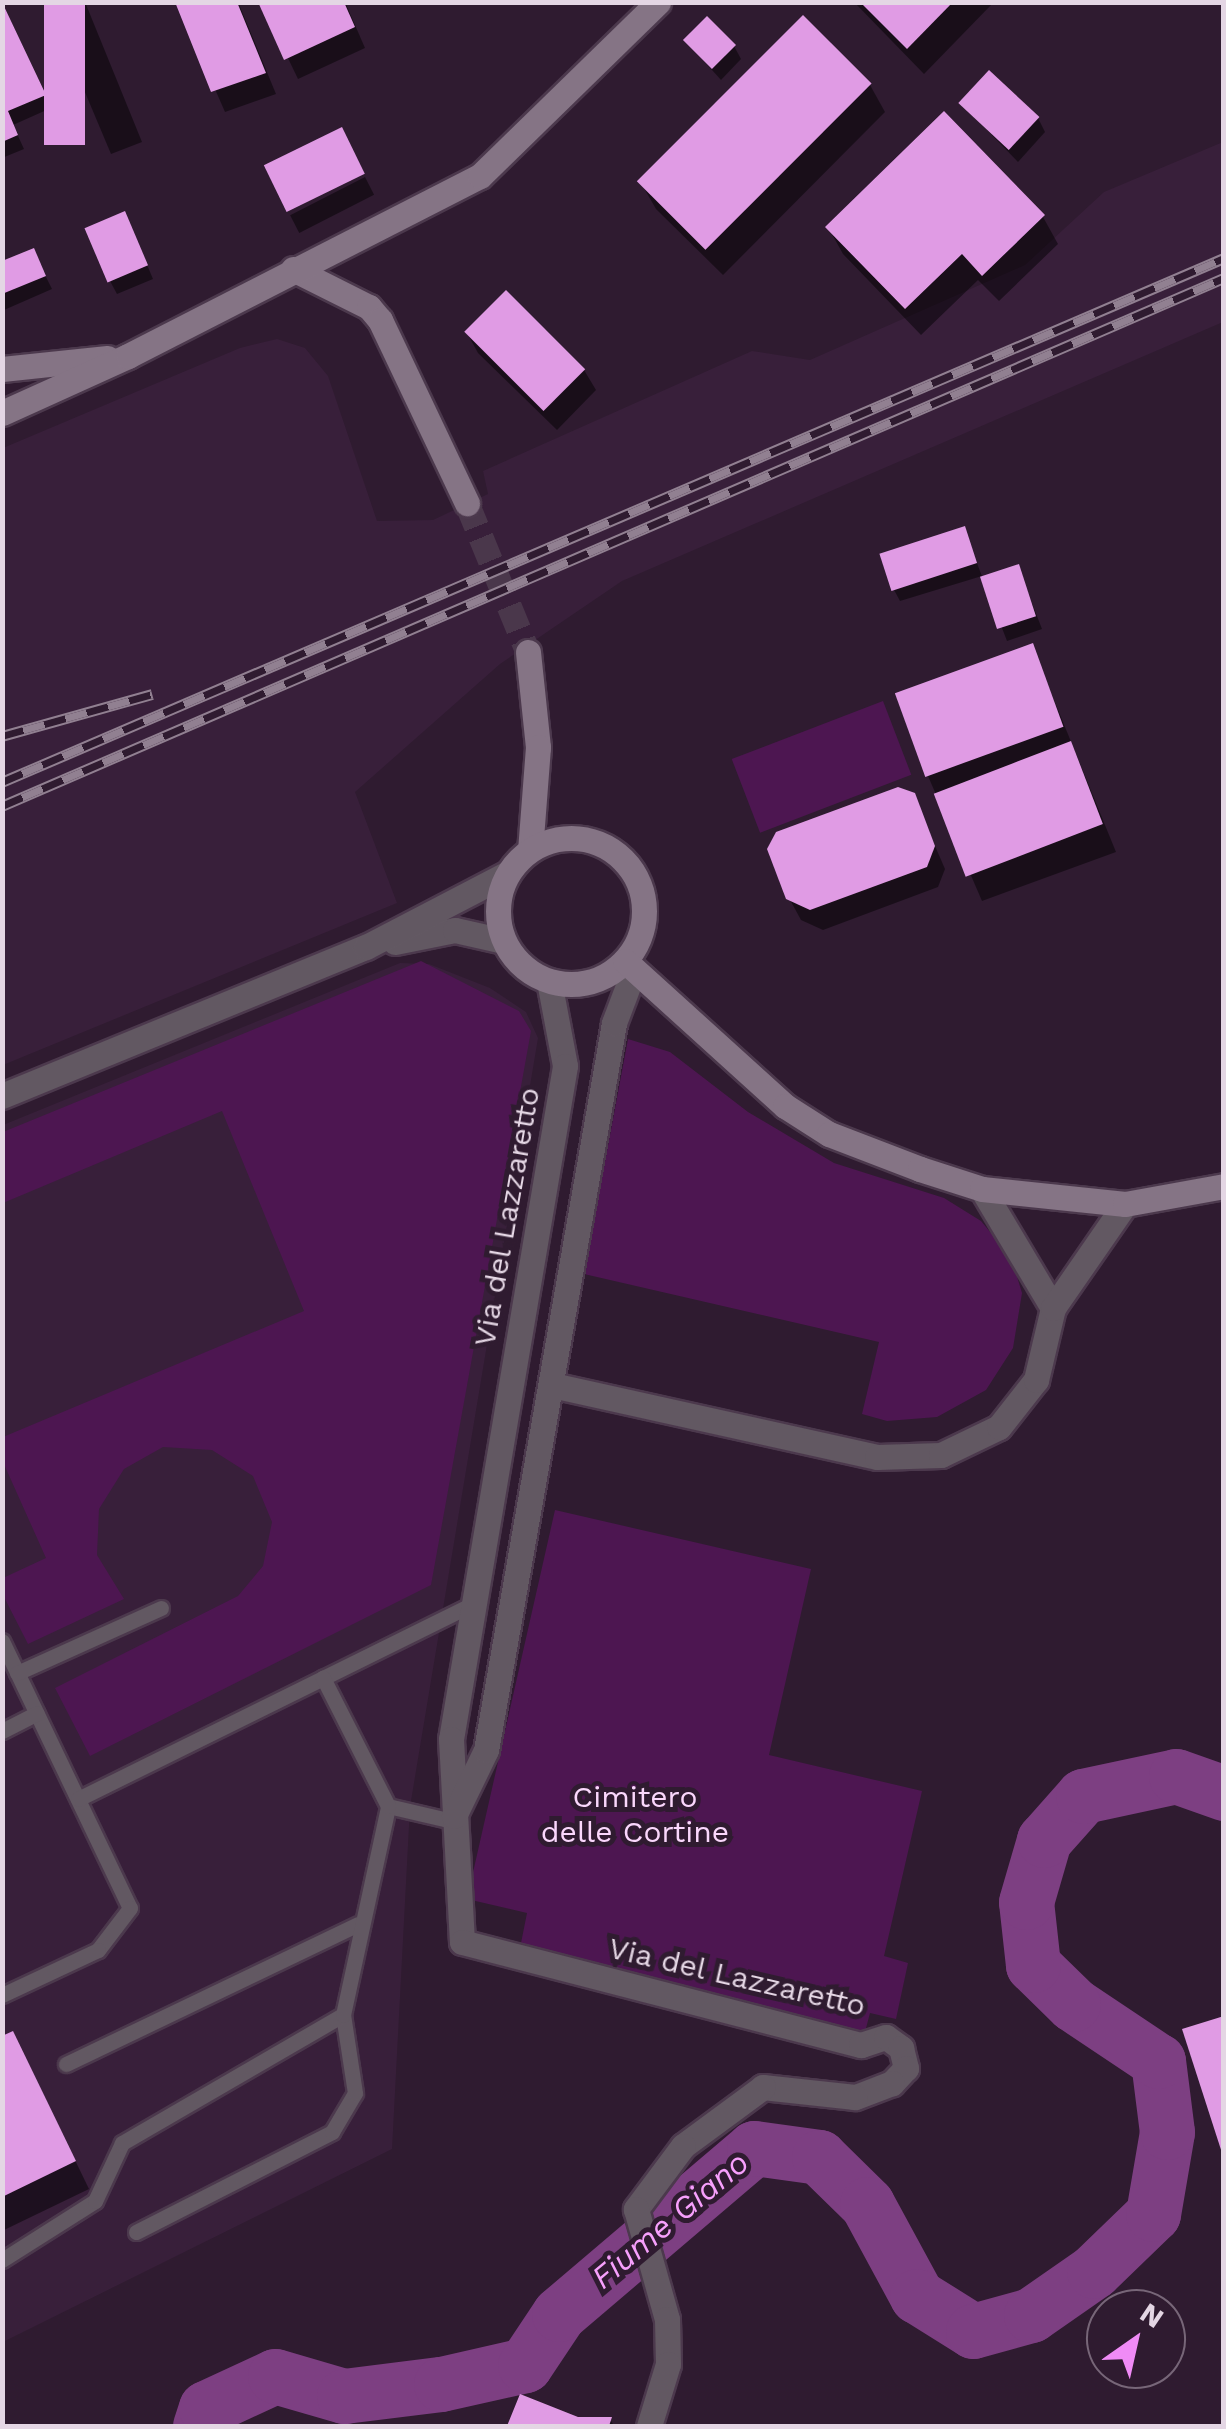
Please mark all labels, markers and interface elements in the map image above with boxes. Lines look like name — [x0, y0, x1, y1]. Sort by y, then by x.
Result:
street label: Via del Lazzaretto — [466, 1084, 548, 1350]
park label: Cimitero delle Cortine — [541, 1779, 729, 1850]
street label: Via del Lazzaretto — [604, 1930, 870, 2024]
water label: Fiume Giano — [584, 2143, 756, 2297]
north arrow — [1086, 2289, 1186, 2389]
text: N — [1134, 2296, 1170, 2335]

